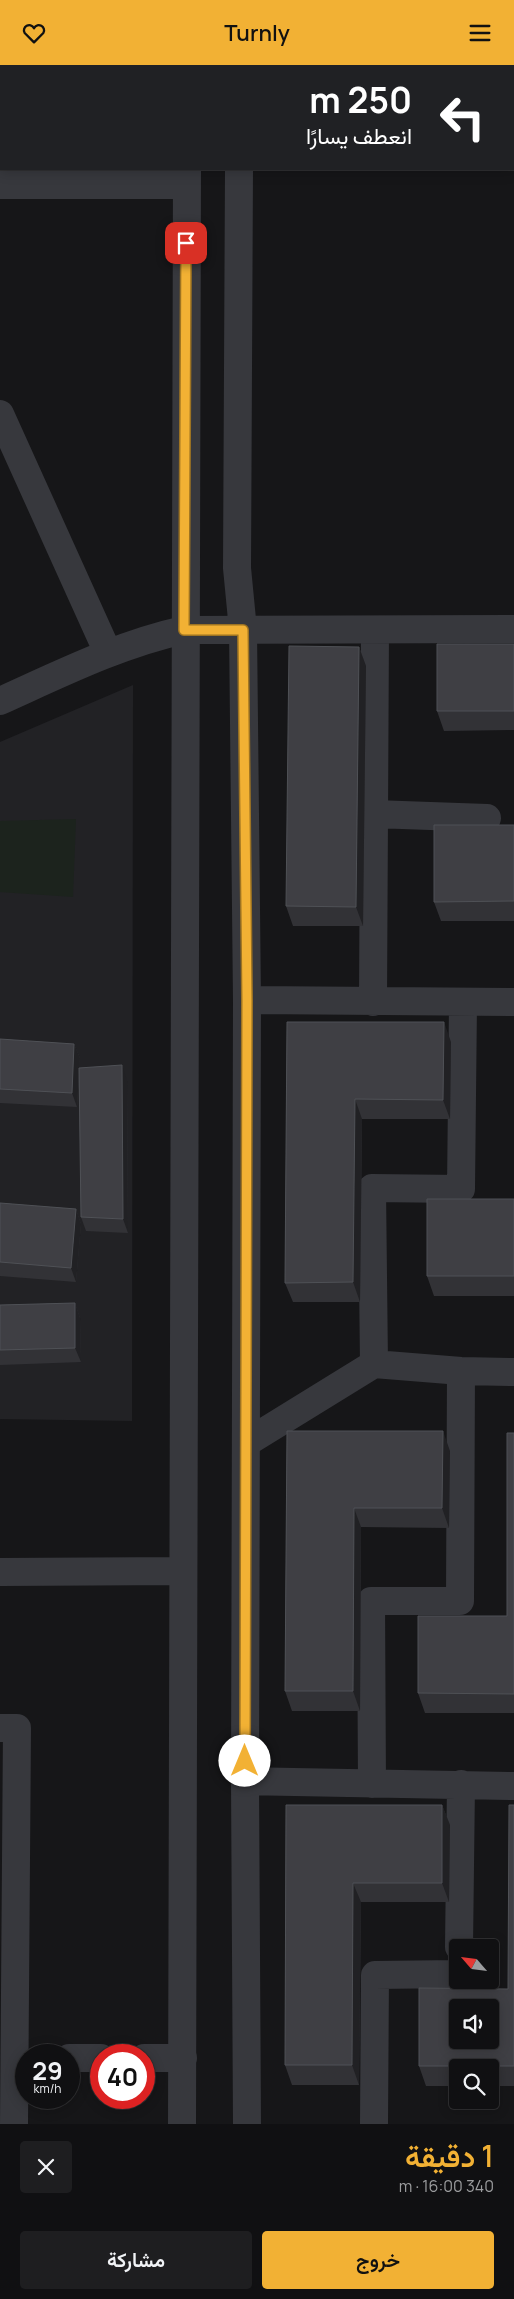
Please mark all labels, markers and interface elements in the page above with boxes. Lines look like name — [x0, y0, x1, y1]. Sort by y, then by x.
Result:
text: Turnly — [224, 18, 290, 48]
icon: heart — [20, 19, 48, 47]
icon: menu — [466, 19, 494, 47]
text: 250 m — [309, 76, 412, 124]
icon: left — [430, 85, 495, 150]
text: انعطف يسارًا — [306, 121, 412, 151]
pin — [165, 222, 207, 264]
icon: arrive — [172, 229, 200, 257]
position arrow — [218, 1734, 270, 1786]
north arrow — [449, 1939, 499, 1989]
map controls — [449, 1939, 499, 2109]
button: sound — [449, 1999, 499, 2049]
speed limit sign: 40 — [90, 2044, 155, 2109]
text: 29 — [32, 2053, 63, 2088]
button: search — [449, 2059, 499, 2109]
text: km/h — [34, 2080, 61, 2097]
text: 1 دقيقة — [405, 2135, 494, 2176]
button: close — [20, 2141, 72, 2193]
text: 340 m · 16:00 — [399, 2175, 494, 2197]
button: مشاركة — [20, 2231, 252, 2289]
button: خروج — [262, 2231, 494, 2289]

